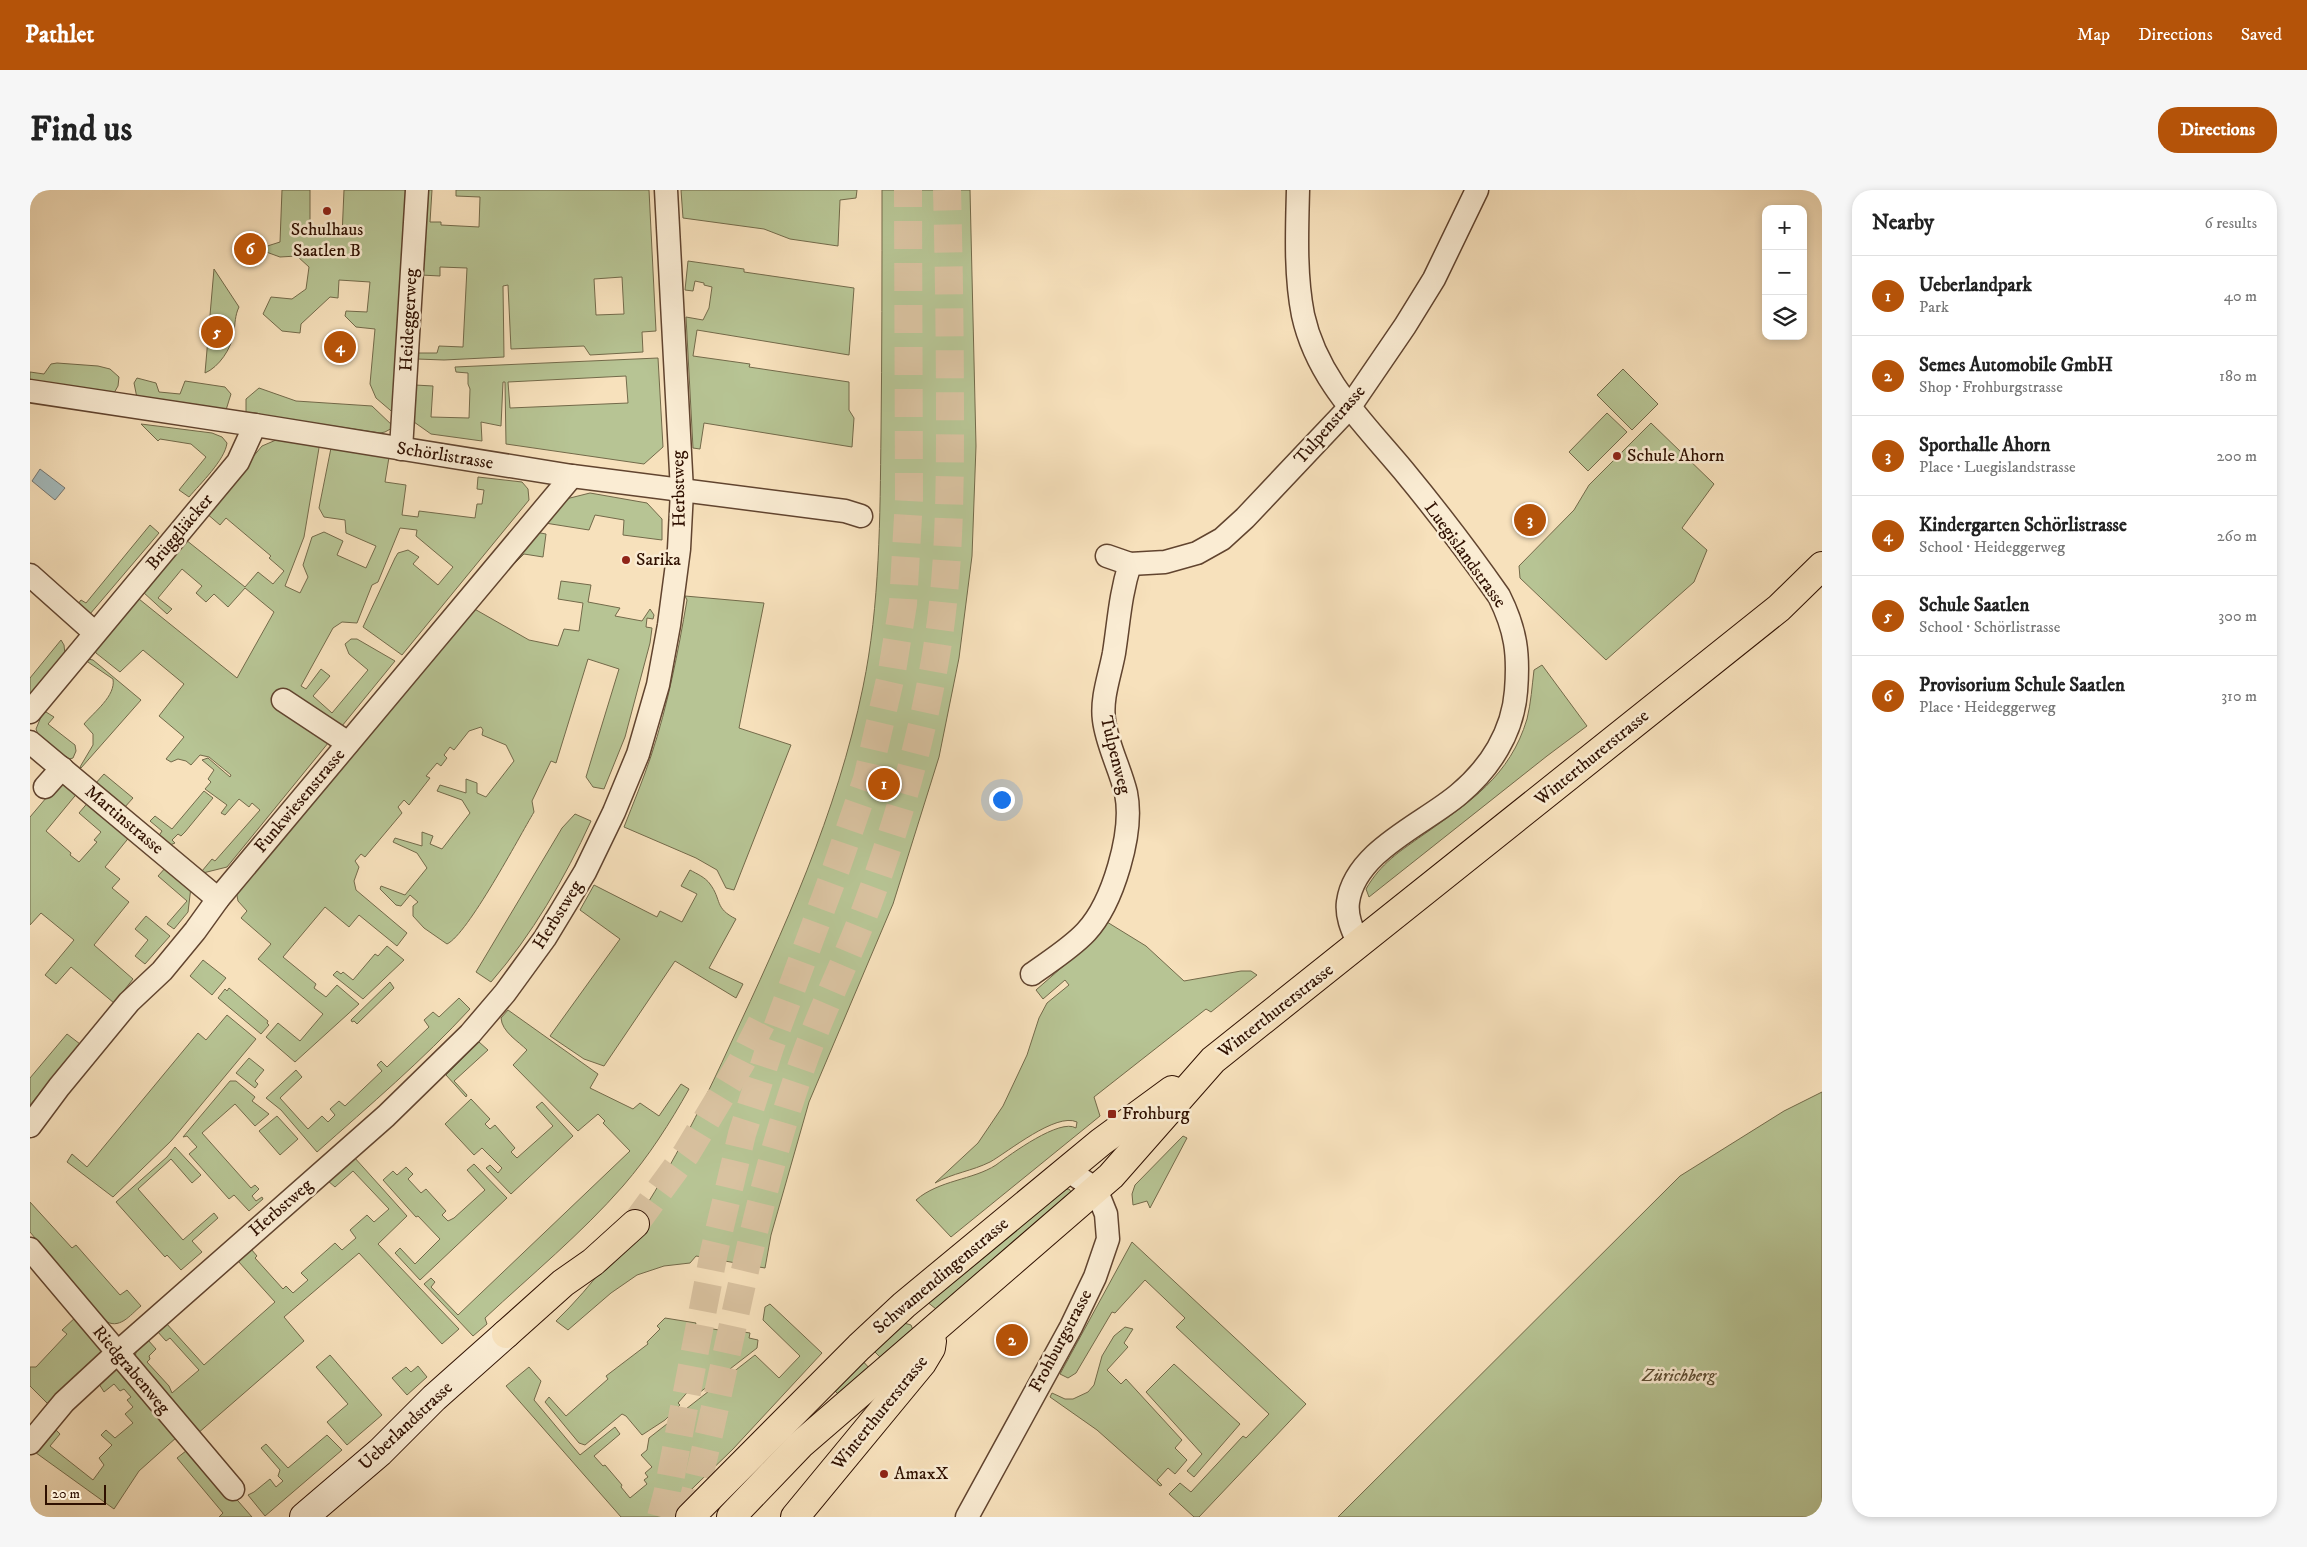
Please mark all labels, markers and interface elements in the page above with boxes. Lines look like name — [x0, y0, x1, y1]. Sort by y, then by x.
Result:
text: Pathlet — [25, 20, 94, 50]
text: Map — [2077, 24, 2110, 46]
text: Directions — [2138, 24, 2213, 46]
text: Saved — [2241, 24, 2282, 46]
button: Directions — [2158, 107, 2277, 153]
text: Find us — [30, 108, 132, 152]
marker: Schulhaus Saatlen B — [321, 205, 333, 217]
map controls — [1762, 205, 1807, 340]
button: + — [1762, 205, 1807, 250]
text: Nearby — [1872, 210, 1934, 236]
text: 6 results — [2204, 213, 2257, 233]
place label: Schulhaus Saatlen B — [291, 219, 363, 262]
pin: 6 — [234, 230, 266, 268]
button: − — [1762, 250, 1807, 295]
street label: Heideggerweg — [395, 268, 423, 372]
text: Ueberlandpark — [1919, 274, 2032, 297]
text: 1 — [1885, 286, 1891, 306]
text: 40 m — [2224, 286, 2257, 306]
button: layers — [1762, 295, 1807, 340]
text: Park — [1919, 297, 1949, 317]
pin: 5 — [201, 313, 233, 351]
pin: 4 — [324, 328, 356, 366]
text: Semes Automobile GmbH — [1919, 354, 2113, 377]
text: 2 — [1884, 366, 1892, 386]
text: 180 m — [2219, 366, 2257, 386]
text: Shop · Frohburgstrasse — [1919, 377, 2063, 397]
street label: Tulpenstrasse — [1290, 381, 1370, 469]
text: Sporthalle Ahorn — [1919, 434, 2050, 457]
street label: Schörlistrasse — [395, 438, 495, 474]
place label: Schule Ahorn — [1627, 445, 1725, 467]
text: 3 — [1885, 446, 1891, 466]
text: 200 m — [2216, 446, 2257, 466]
street label: Herbstweg — [667, 450, 691, 528]
marker: Schule Ahorn — [1611, 450, 1623, 462]
text: Place · Luegislandstrasse — [1919, 457, 2076, 477]
street label: Brüggliäcker — [142, 489, 218, 575]
street label: Luegislandstrasse — [1419, 498, 1511, 612]
pin: 3 — [1514, 501, 1546, 539]
text: Kindergarten Schörlistrasse — [1919, 514, 2127, 537]
text: 4 — [1883, 526, 1893, 546]
text: 260 m — [2217, 526, 2257, 546]
text: School · Heideggerweg — [1919, 537, 2065, 557]
place label: Sarika — [636, 549, 681, 571]
marker: Sarika — [620, 554, 632, 566]
text: Schule Saatlen — [1919, 594, 2029, 617]
text: 5 — [1884, 606, 1892, 626]
text: 300 m — [2218, 606, 2257, 626]
text: School · Schörlistrasse — [1919, 617, 2060, 637]
text: Provisorium Schule Saatlen — [1919, 674, 2125, 697]
text: 6 — [1884, 686, 1892, 706]
text: 310 m — [2221, 686, 2257, 706]
text: Place · Heideggerweg — [1919, 697, 2056, 717]
street label: Winterthurerstrasse — [1530, 705, 1654, 811]
street label: Tulpenweg — [1095, 714, 1135, 797]
street label: Funkwiesenstrasse — [250, 744, 350, 858]
pin: 1 — [868, 765, 900, 803]
street label: Martinstrasse — [80, 781, 168, 859]
your location — [989, 787, 1015, 813]
street label: Herbstweg — [528, 876, 588, 953]
street label: Winterthurerstrasse — [1213, 959, 1338, 1064]
place label: Frohburg — [1122, 1103, 1190, 1125]
marker: Frohburg — [1106, 1108, 1118, 1120]
street label: Herbstweg — [245, 1174, 317, 1242]
street label: Schwamendingenstrasse — [869, 1213, 1013, 1339]
street label: Frohburgstrasse — [1025, 1286, 1097, 1396]
street label: Riedgrabenweg — [88, 1321, 175, 1419]
pin: 2 — [996, 1321, 1028, 1359]
street label: Winterthurerstrasse — [827, 1351, 933, 1475]
park label: Zürichberg — [1641, 1365, 1717, 1387]
street label: Ueberlandstrasse — [354, 1377, 458, 1475]
place label: AmaxX — [894, 1463, 949, 1485]
marker: AmaxX — [878, 1468, 890, 1480]
scale bar — [45, 1482, 106, 1505]
text: 20 m — [52, 1485, 80, 1503]

